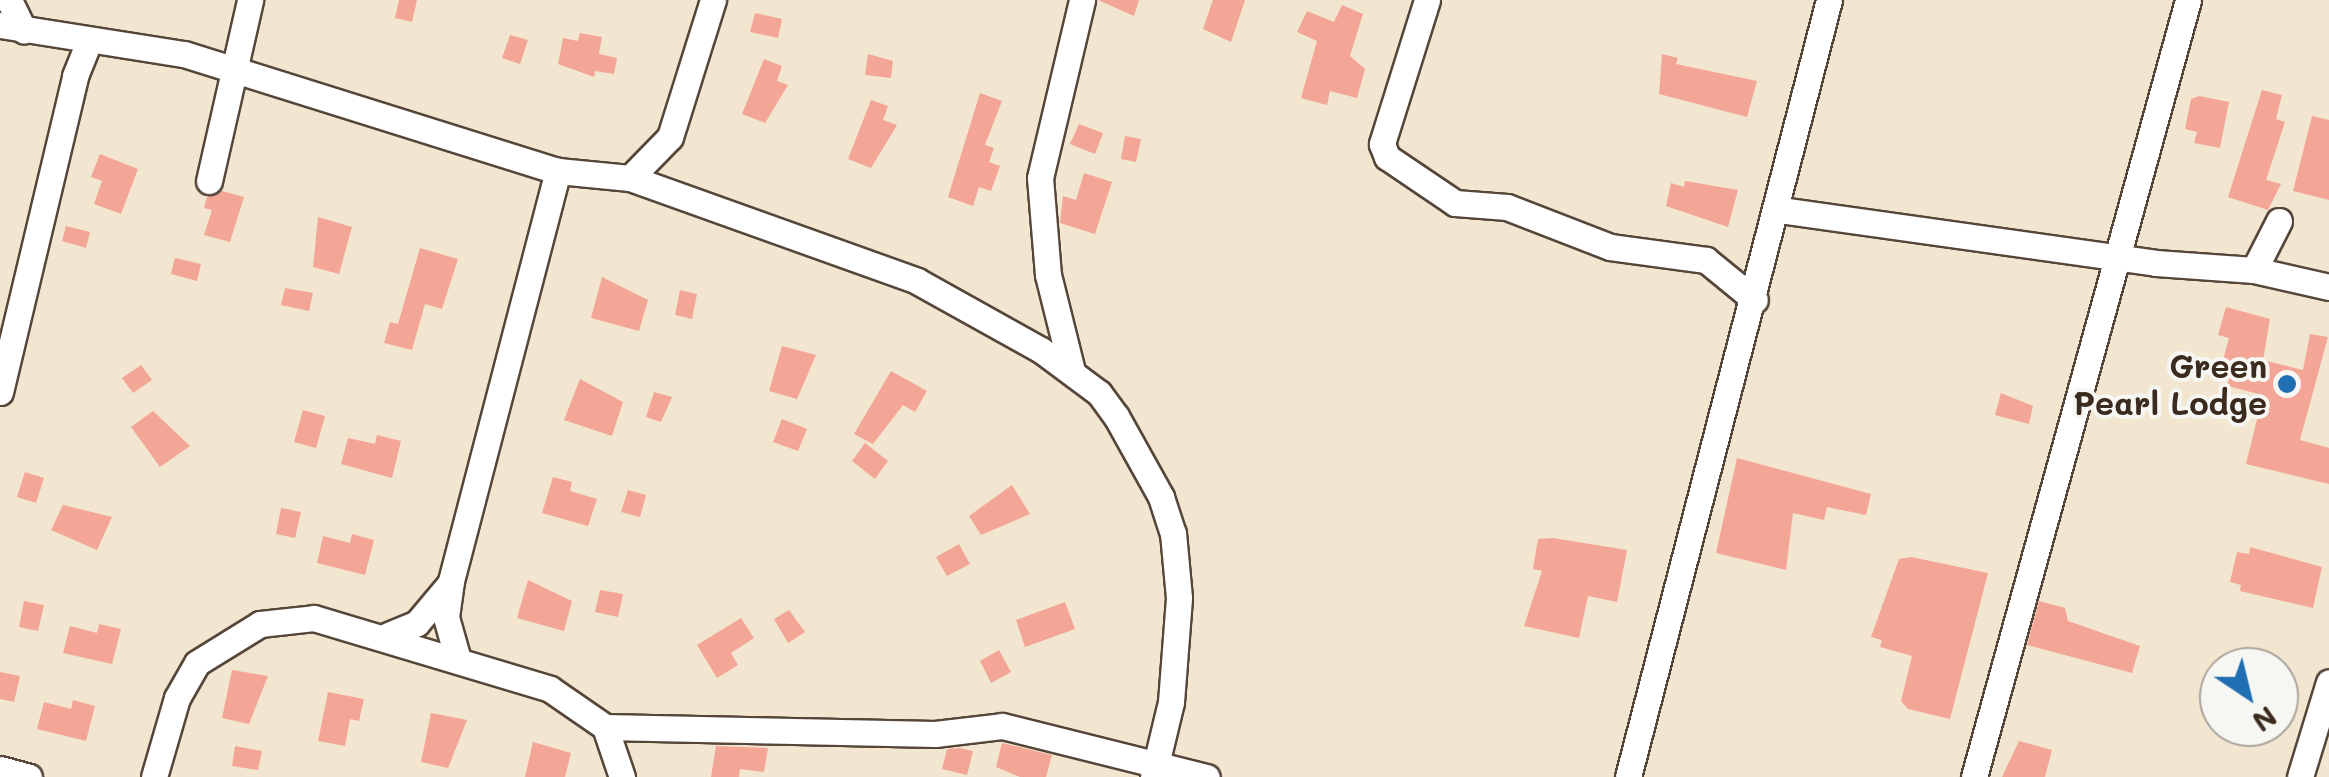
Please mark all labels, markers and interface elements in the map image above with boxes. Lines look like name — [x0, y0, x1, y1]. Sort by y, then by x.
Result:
place label: Green Pearl Lodge — [2073, 347, 2267, 422]
marker: Green Pearl Lodge — [2276, 373, 2298, 395]
north arrow — [2199, 647, 2299, 747]
text: N — [2246, 699, 2284, 741]

